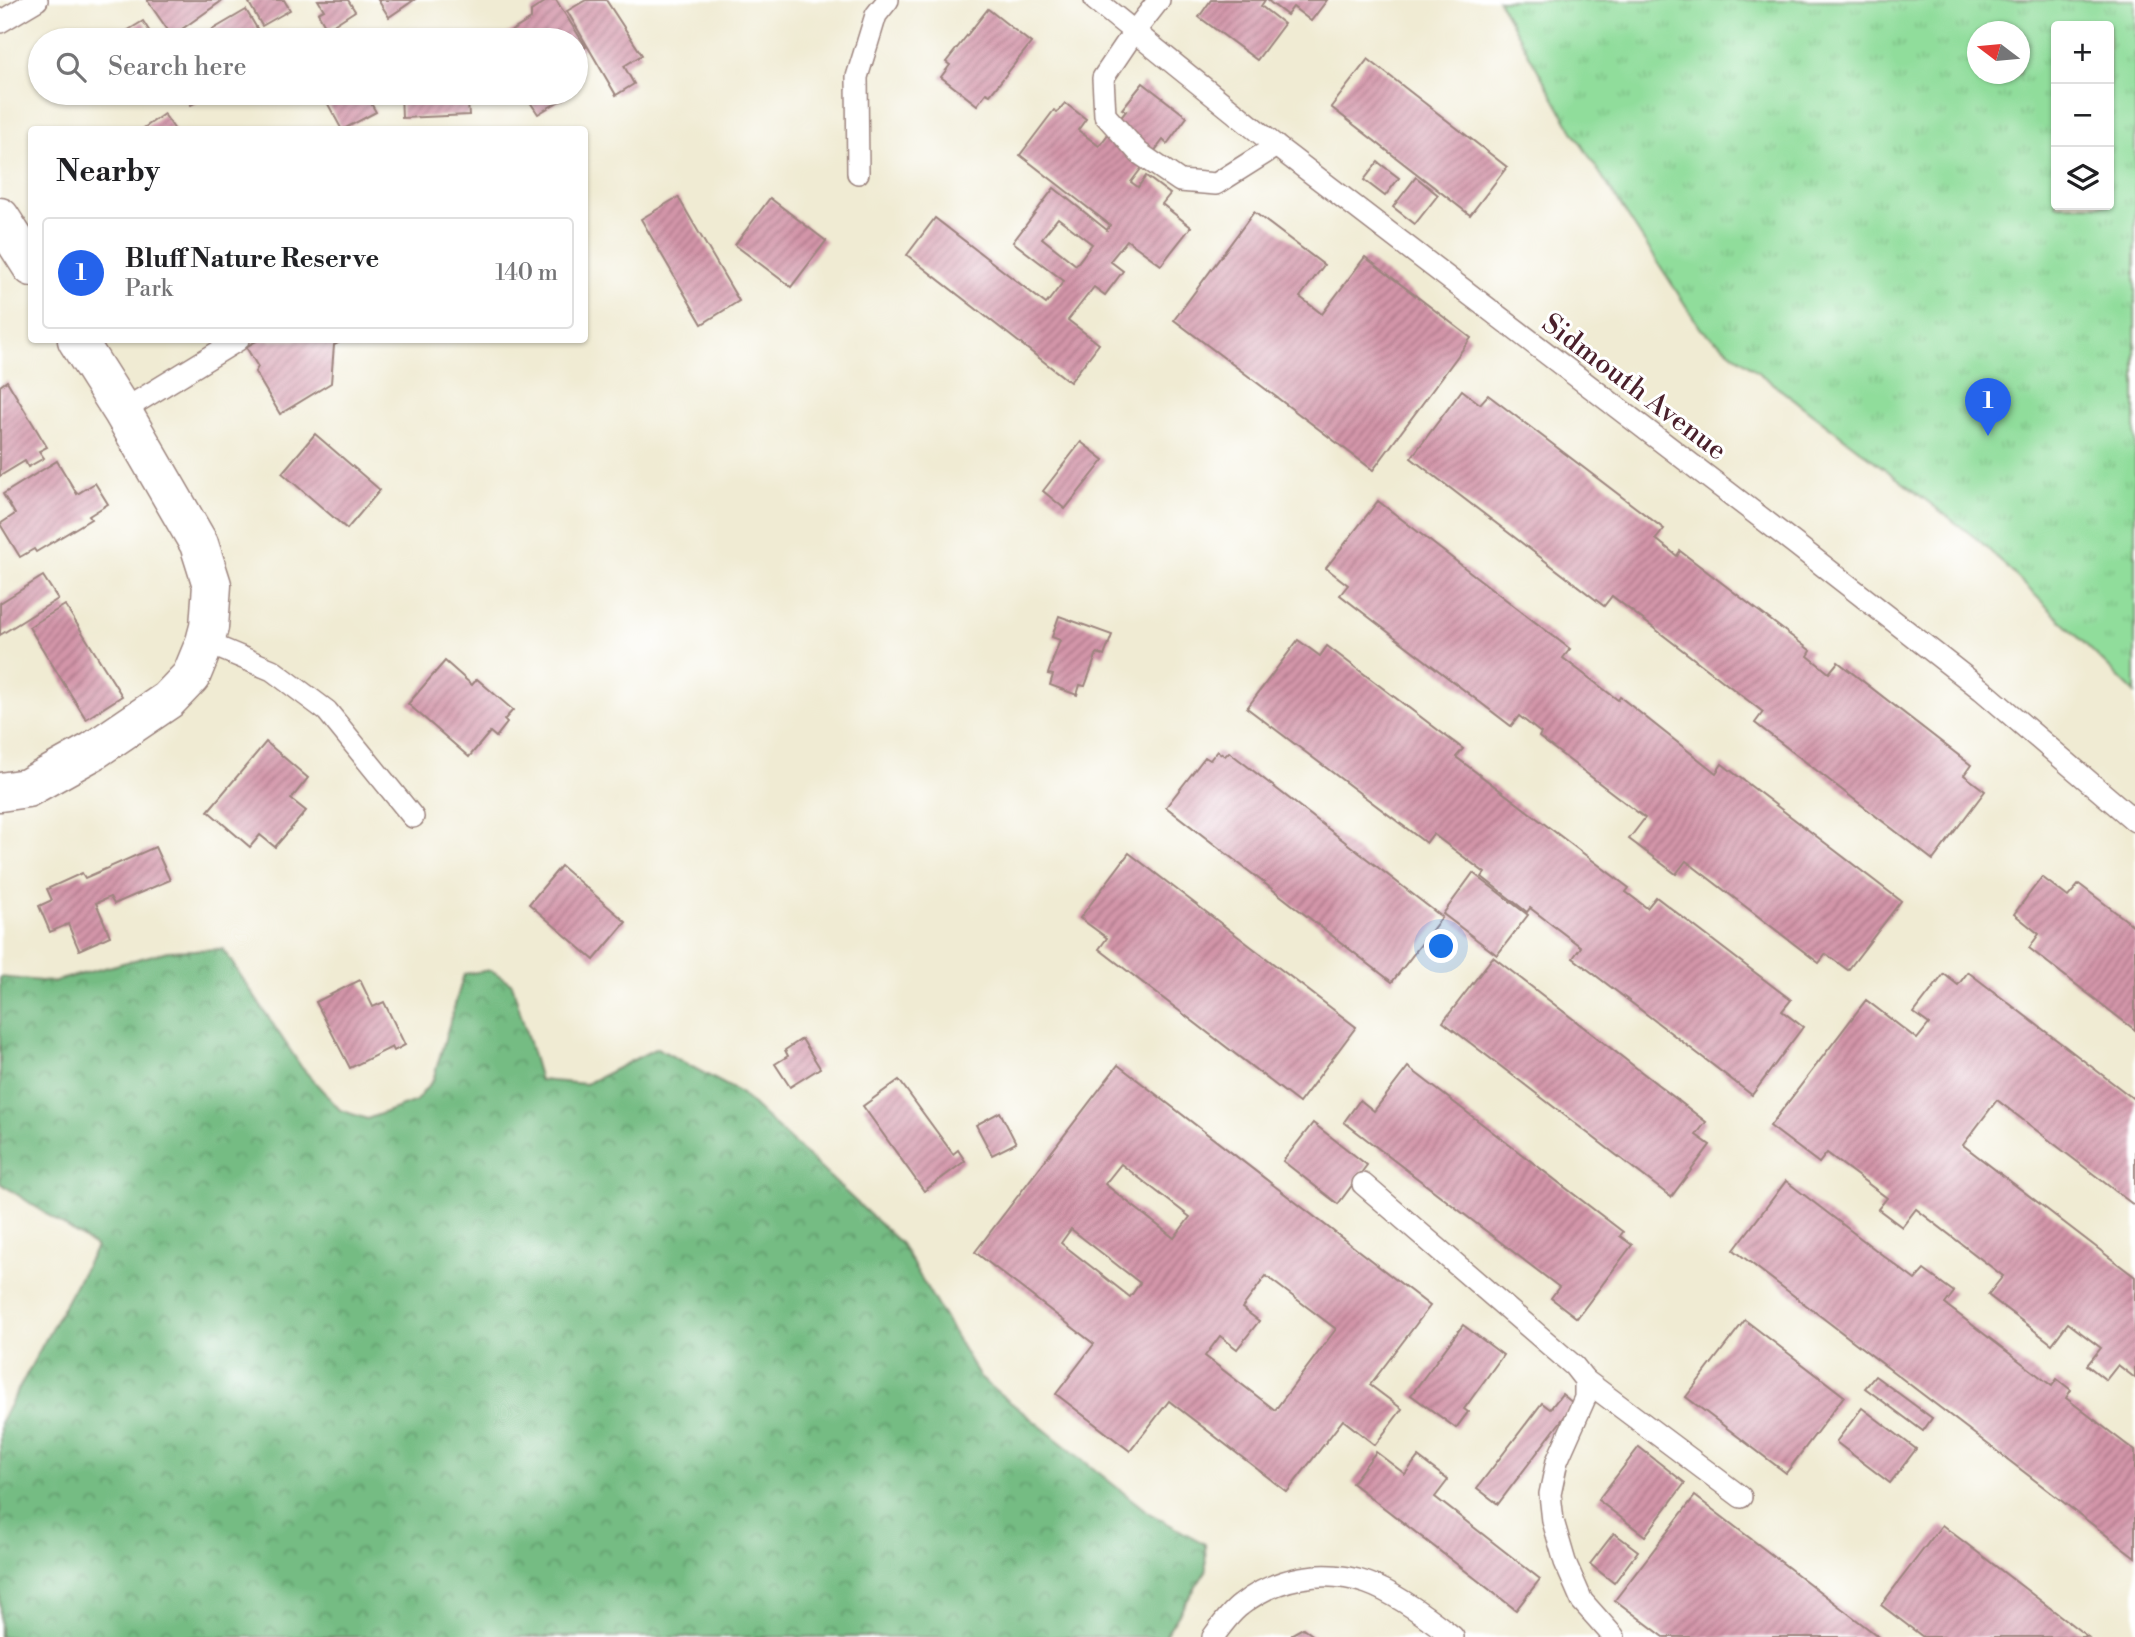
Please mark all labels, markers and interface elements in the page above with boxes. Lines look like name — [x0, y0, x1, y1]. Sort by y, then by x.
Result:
north arrow — [1967, 21, 2030, 84]
map controls — [2051, 21, 2114, 210]
button: + — [2051, 21, 2114, 84]
search box — [28, 28, 588, 105]
icon: search — [52, 48, 90, 86]
text: Search here — [108, 51, 247, 83]
button: − — [2051, 84, 2114, 147]
button: layers — [2051, 147, 2114, 210]
text: Nearby — [56, 153, 160, 191]
text: Bluff Nature Reserve — [125, 243, 379, 275]
text: 1 — [75, 259, 87, 287]
text: 140 m — [495, 259, 558, 287]
text: Park — [125, 275, 173, 303]
street label: Sidmouth Avenue — [1535, 306, 1733, 468]
pin: 1 — [1965, 378, 2011, 436]
your location — [1424, 929, 1458, 963]

